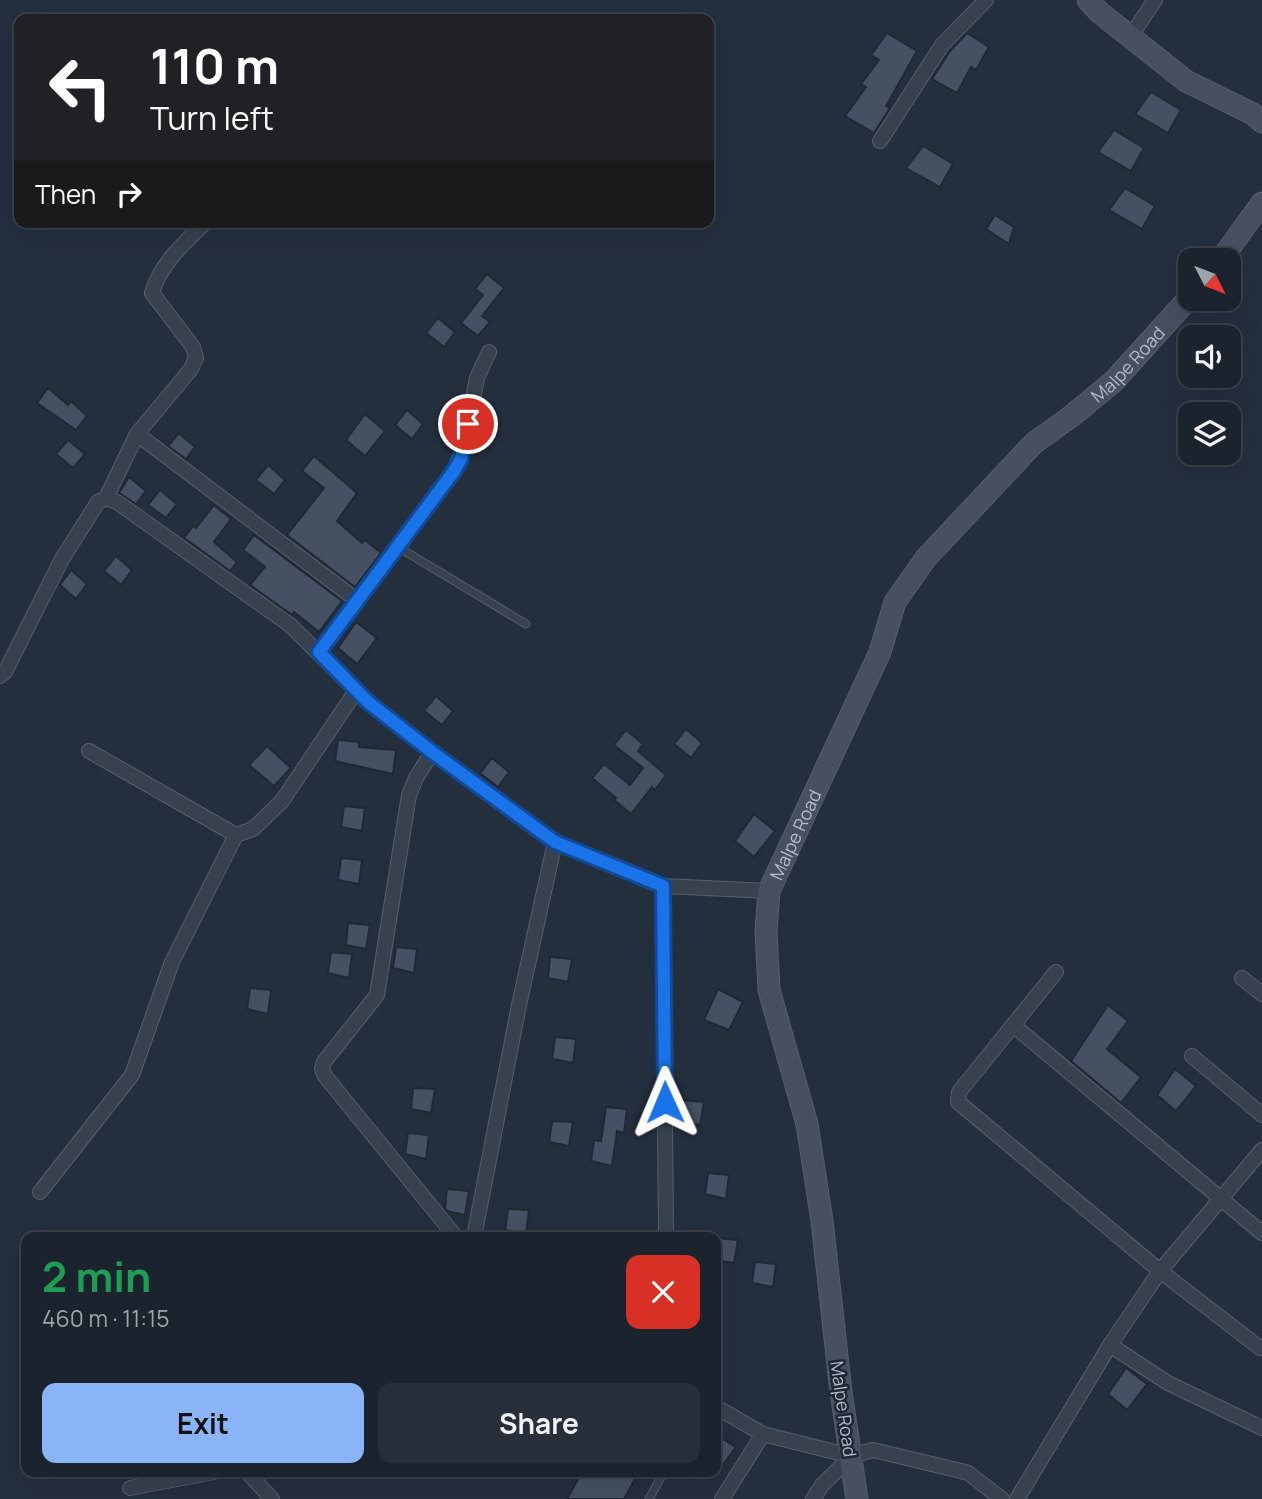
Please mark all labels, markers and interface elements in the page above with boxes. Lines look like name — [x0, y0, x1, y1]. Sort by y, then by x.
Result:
text: 110 m — [150, 32, 279, 99]
icon: left — [35, 42, 126, 133]
text: Turn left — [150, 96, 274, 140]
icon: right — [110, 175, 148, 213]
text: Then — [35, 176, 96, 212]
north arrow — [1178, 248, 1241, 312]
map controls — [1178, 248, 1241, 465]
street label: Malpe Road — [1086, 321, 1170, 407]
button: sound — [1178, 325, 1241, 388]
pin — [438, 394, 498, 454]
button: layers — [1178, 402, 1241, 465]
icon: arrive — [449, 405, 487, 443]
street label: Malpe Road — [764, 786, 826, 884]
position arrow — [628, 1065, 702, 1139]
text: 2 min — [42, 1247, 151, 1305]
button: close — [626, 1255, 700, 1329]
text: 460 m · 11:15 — [42, 1302, 169, 1334]
street label: Malpe Road — [825, 1359, 863, 1459]
button: Exit — [42, 1383, 364, 1463]
button: Share — [378, 1383, 700, 1463]

